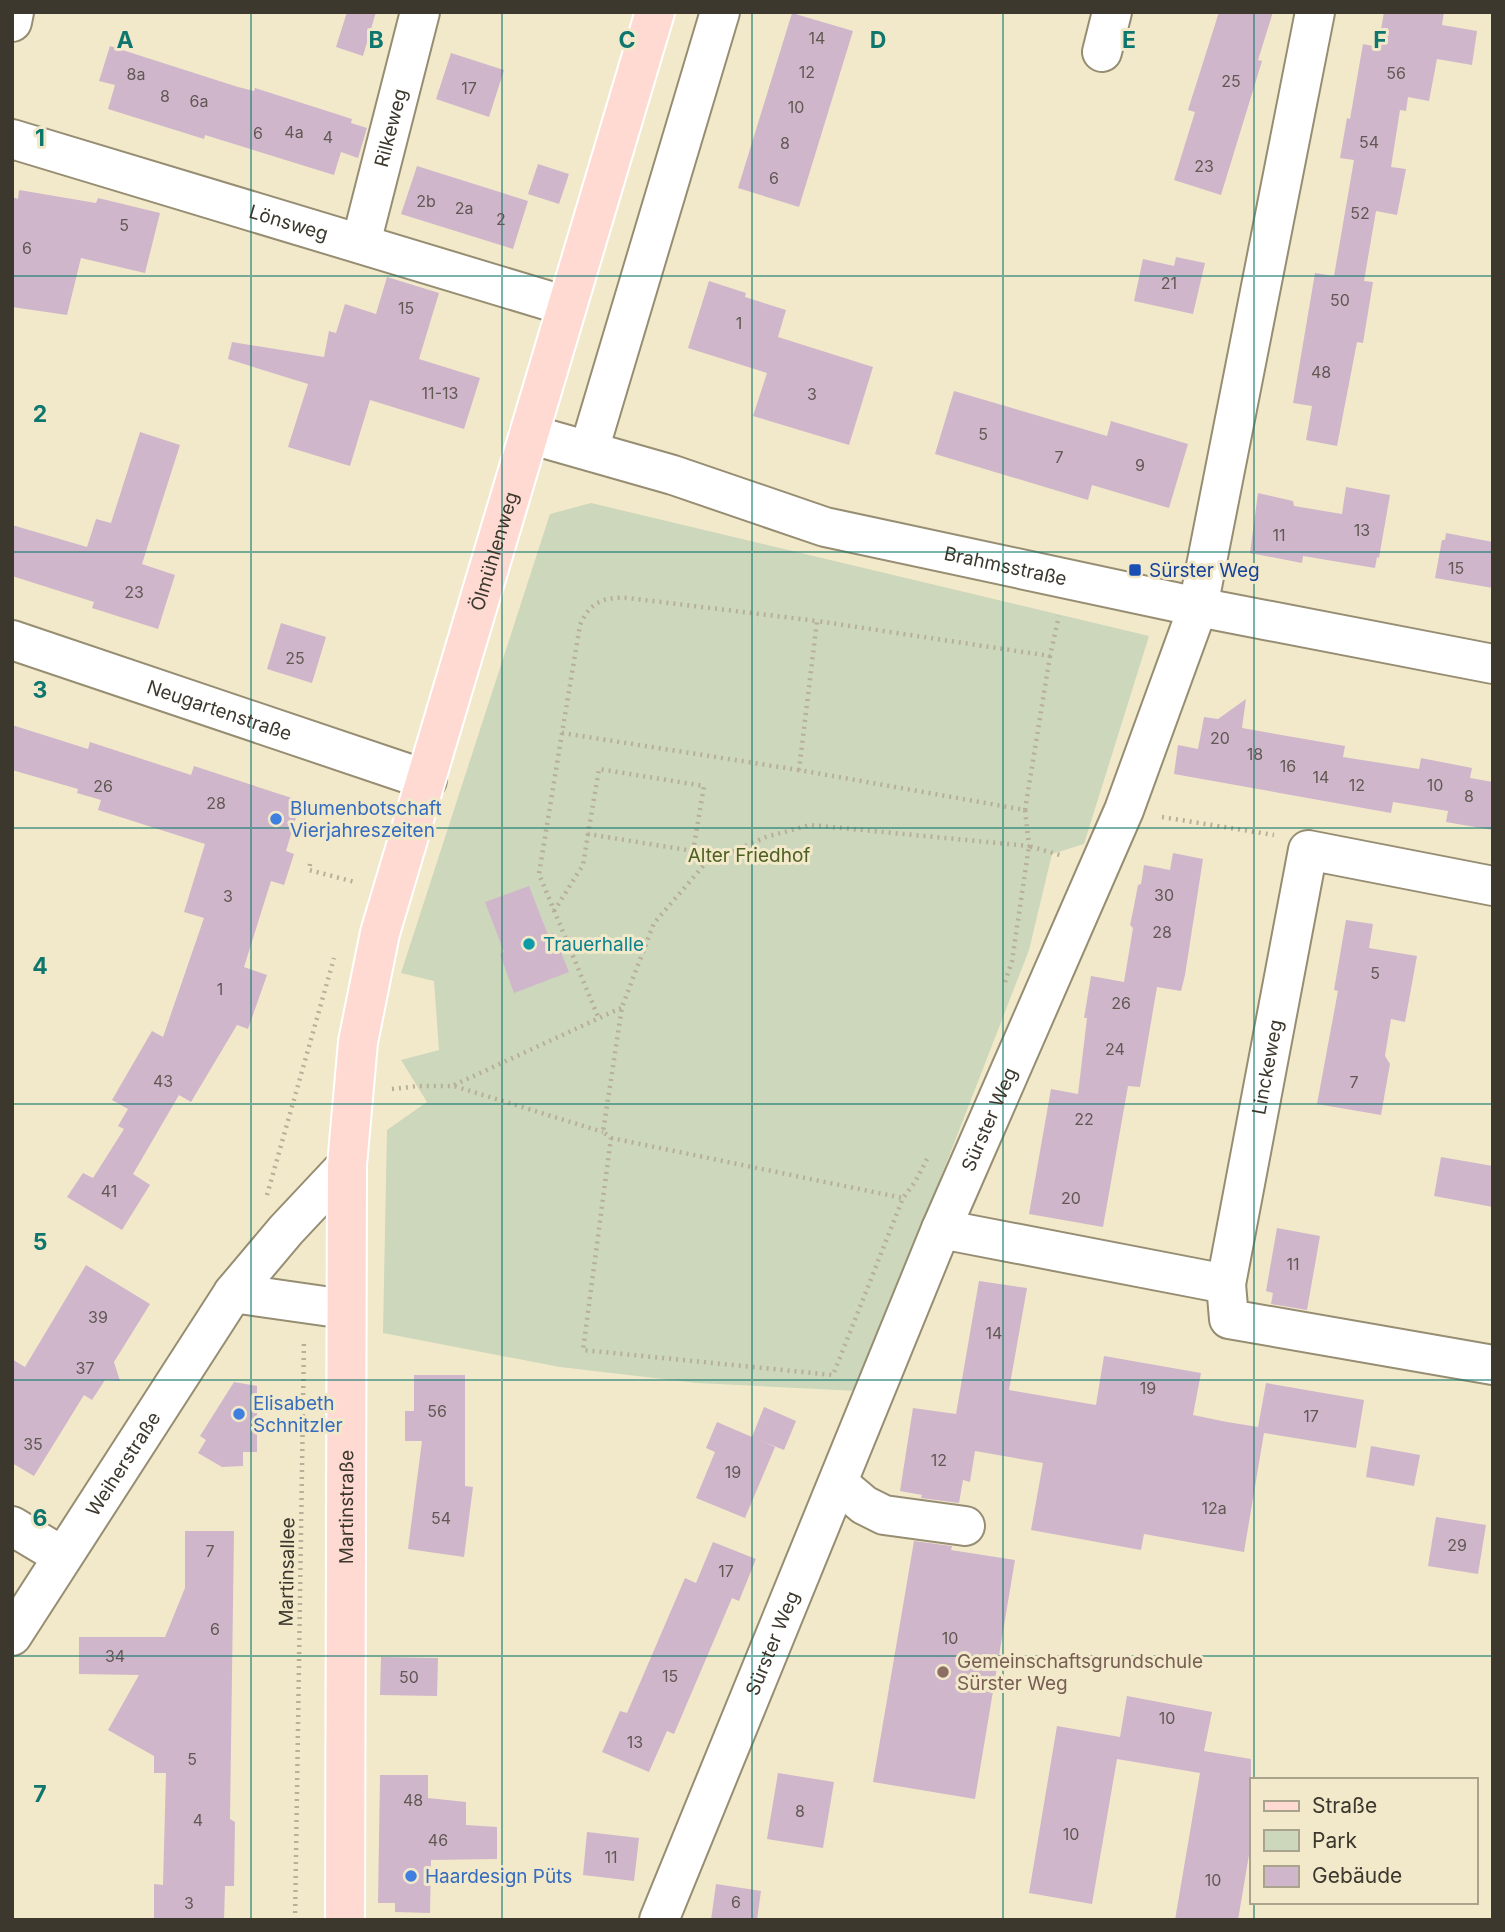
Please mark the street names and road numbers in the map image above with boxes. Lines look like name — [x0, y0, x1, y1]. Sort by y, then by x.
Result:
street label: Rilkeweg — [369, 86, 412, 169]
street label: Lönsweg — [246, 200, 331, 245]
street label: Ölmühlenweg — [465, 489, 523, 614]
street label: Brahmsstraße — [942, 541, 1069, 590]
street label: Neugartenstraße — [144, 675, 295, 745]
street label: Linckeweg — [1247, 1018, 1287, 1116]
street label: Sürster Weg — [956, 1064, 1022, 1175]
street label: Weiherstraße — [81, 1407, 165, 1520]
street label: Martinstraße — [334, 1450, 358, 1564]
street label: Martinsallee — [275, 1517, 299, 1627]
street label: Sürster Weg — [740, 1588, 804, 1699]

